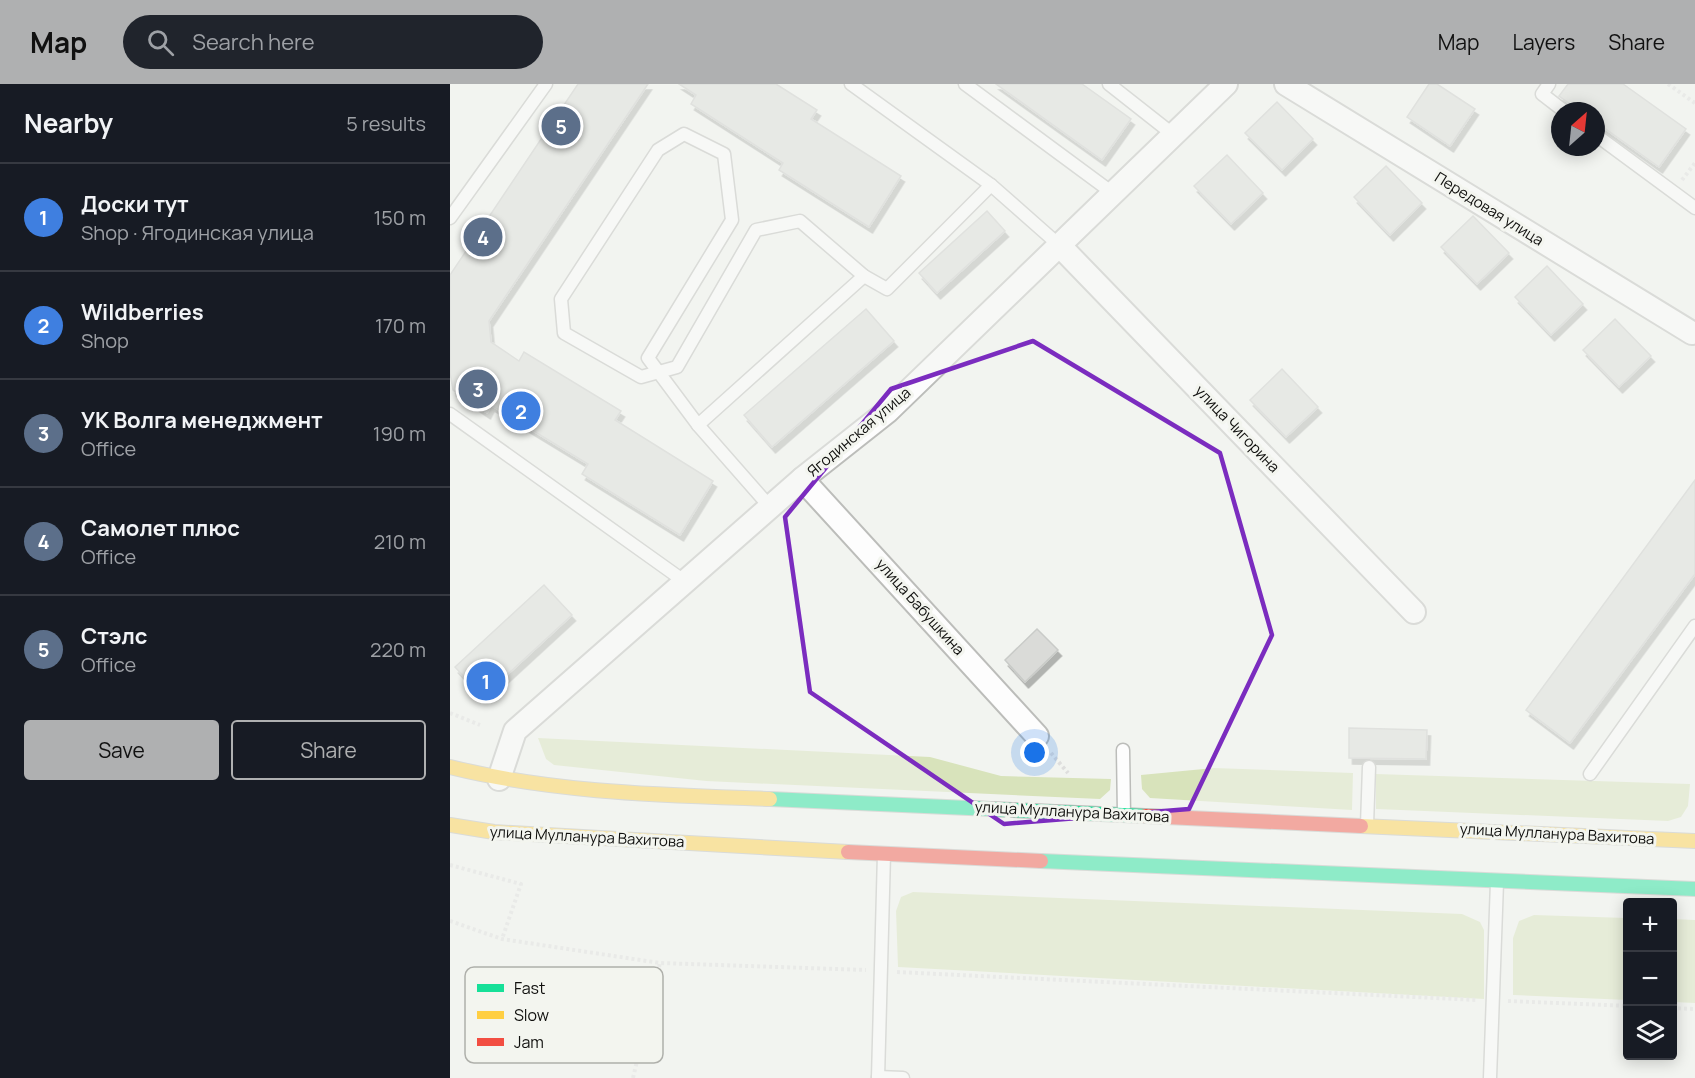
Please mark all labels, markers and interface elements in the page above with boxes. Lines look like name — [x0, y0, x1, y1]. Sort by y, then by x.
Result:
search box — [123, 15, 543, 69]
text: Map — [30, 23, 87, 61]
icon: search — [144, 26, 177, 59]
text: Search here — [192, 27, 315, 57]
text: Map — [1438, 28, 1479, 56]
text: Layers — [1512, 28, 1575, 56]
text: Share — [1608, 28, 1665, 56]
north arrow — [1551, 102, 1605, 156]
pin: 5 — [542, 104, 580, 148]
text: Nearby — [24, 105, 113, 141]
text: 5 results — [346, 110, 426, 137]
street label: Передовая улица — [1431, 167, 1548, 251]
text: Доски тут — [81, 189, 189, 219]
text: 1 — [39, 204, 48, 231]
text: 150 m — [373, 204, 426, 231]
pin: 4 — [464, 214, 502, 260]
text: Shop · Ягодинская улица — [81, 219, 314, 246]
text: Wildberries — [81, 297, 204, 327]
text: 2 — [38, 312, 49, 339]
text: 170 m — [375, 312, 426, 339]
text: Shop — [81, 327, 129, 354]
pin: 3 — [459, 366, 498, 412]
street label: улица Чигорина — [1190, 380, 1284, 477]
street label: Ягодинская улица — [802, 382, 915, 481]
pin: 2 — [502, 388, 540, 434]
text: УК Волга менеджмент — [81, 405, 323, 435]
text: 3 — [38, 420, 49, 447]
text: 190 m — [373, 420, 426, 447]
text: Office — [81, 435, 136, 462]
text: Самолет плюс — [81, 513, 240, 543]
text: 4 — [37, 528, 50, 555]
text: 210 m — [374, 528, 426, 555]
text: Office — [81, 543, 136, 570]
street label: улица Бабушкина — [871, 554, 970, 660]
text: Стэлс — [81, 621, 147, 651]
text: 5 — [38, 636, 49, 663]
text: 220 m — [370, 636, 426, 663]
text: Office — [81, 651, 136, 678]
pin: 1 — [466, 658, 506, 704]
button: Save — [24, 720, 219, 780]
button: Share — [231, 720, 426, 780]
your location — [1020, 738, 1049, 767]
street label: улица Мулланура Вахитова — [974, 796, 1170, 827]
street label: улица Мулланура Вахитова — [1459, 818, 1655, 849]
street label: улица Мулланура Вахитова — [489, 821, 685, 852]
map controls — [1623, 898, 1677, 1060]
button: + — [1623, 898, 1677, 952]
button: − — [1623, 952, 1677, 1006]
legend — [465, 967, 663, 1063]
text: Fast — [514, 977, 545, 999]
text: Slow — [514, 1004, 549, 1026]
button: layers — [1623, 1006, 1677, 1060]
text: Jam — [514, 1031, 544, 1053]

